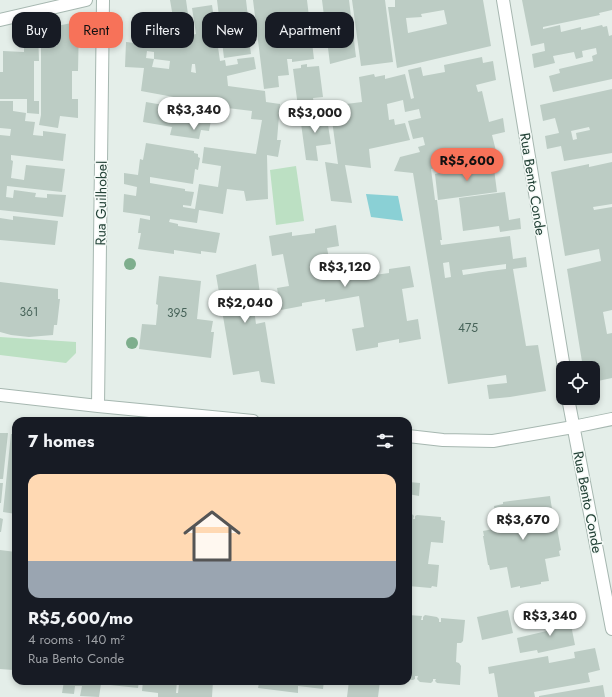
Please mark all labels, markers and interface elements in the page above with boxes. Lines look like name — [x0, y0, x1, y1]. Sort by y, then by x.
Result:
chip: Buy — [12, 12, 61, 48]
chip: Rent — [69, 12, 123, 48]
chip: Filters — [131, 12, 194, 48]
chip: New — [202, 12, 257, 48]
chip: Apartment — [265, 12, 354, 48]
pin: R$3,340 — [157, 97, 231, 131]
text: R$3,340 — [167, 100, 221, 119]
pin: R$3,000 — [278, 100, 352, 134]
text: R$3,000 — [288, 103, 342, 122]
street label: Rua Bento Conde — [515, 131, 551, 237]
pin: R$5,600 — [430, 148, 504, 182]
text: R$5,600 — [439, 151, 495, 170]
street label: Rua Guilhobel — [90, 161, 112, 245]
pin: R$3,120 — [308, 254, 382, 288]
text: R$3,120 — [319, 257, 371, 276]
pin: R$2,040 — [208, 290, 282, 324]
text: R$2,040 — [217, 293, 273, 312]
house number: 361 — [20, 303, 38, 321]
house number: 395 — [167, 304, 187, 322]
house number: 475 — [458, 319, 478, 337]
map controls — [556, 361, 600, 405]
button: locate — [556, 361, 600, 405]
text: 7 homes — [28, 429, 95, 453]
icon: filters — [374, 430, 396, 452]
street label: Rua Bento Conde — [568, 449, 608, 555]
icon: home — [176, 500, 248, 572]
pin: R$3,670 — [486, 507, 560, 541]
text: R$3,670 — [496, 510, 550, 529]
pin: R$3,340 — [513, 603, 587, 637]
text: R$5,600/mo — [28, 606, 133, 630]
text: R$3,340 — [523, 606, 577, 625]
text: 4 rooms · 140 m² — [28, 630, 125, 649]
text: Rua Bento Conde — [28, 649, 124, 668]

